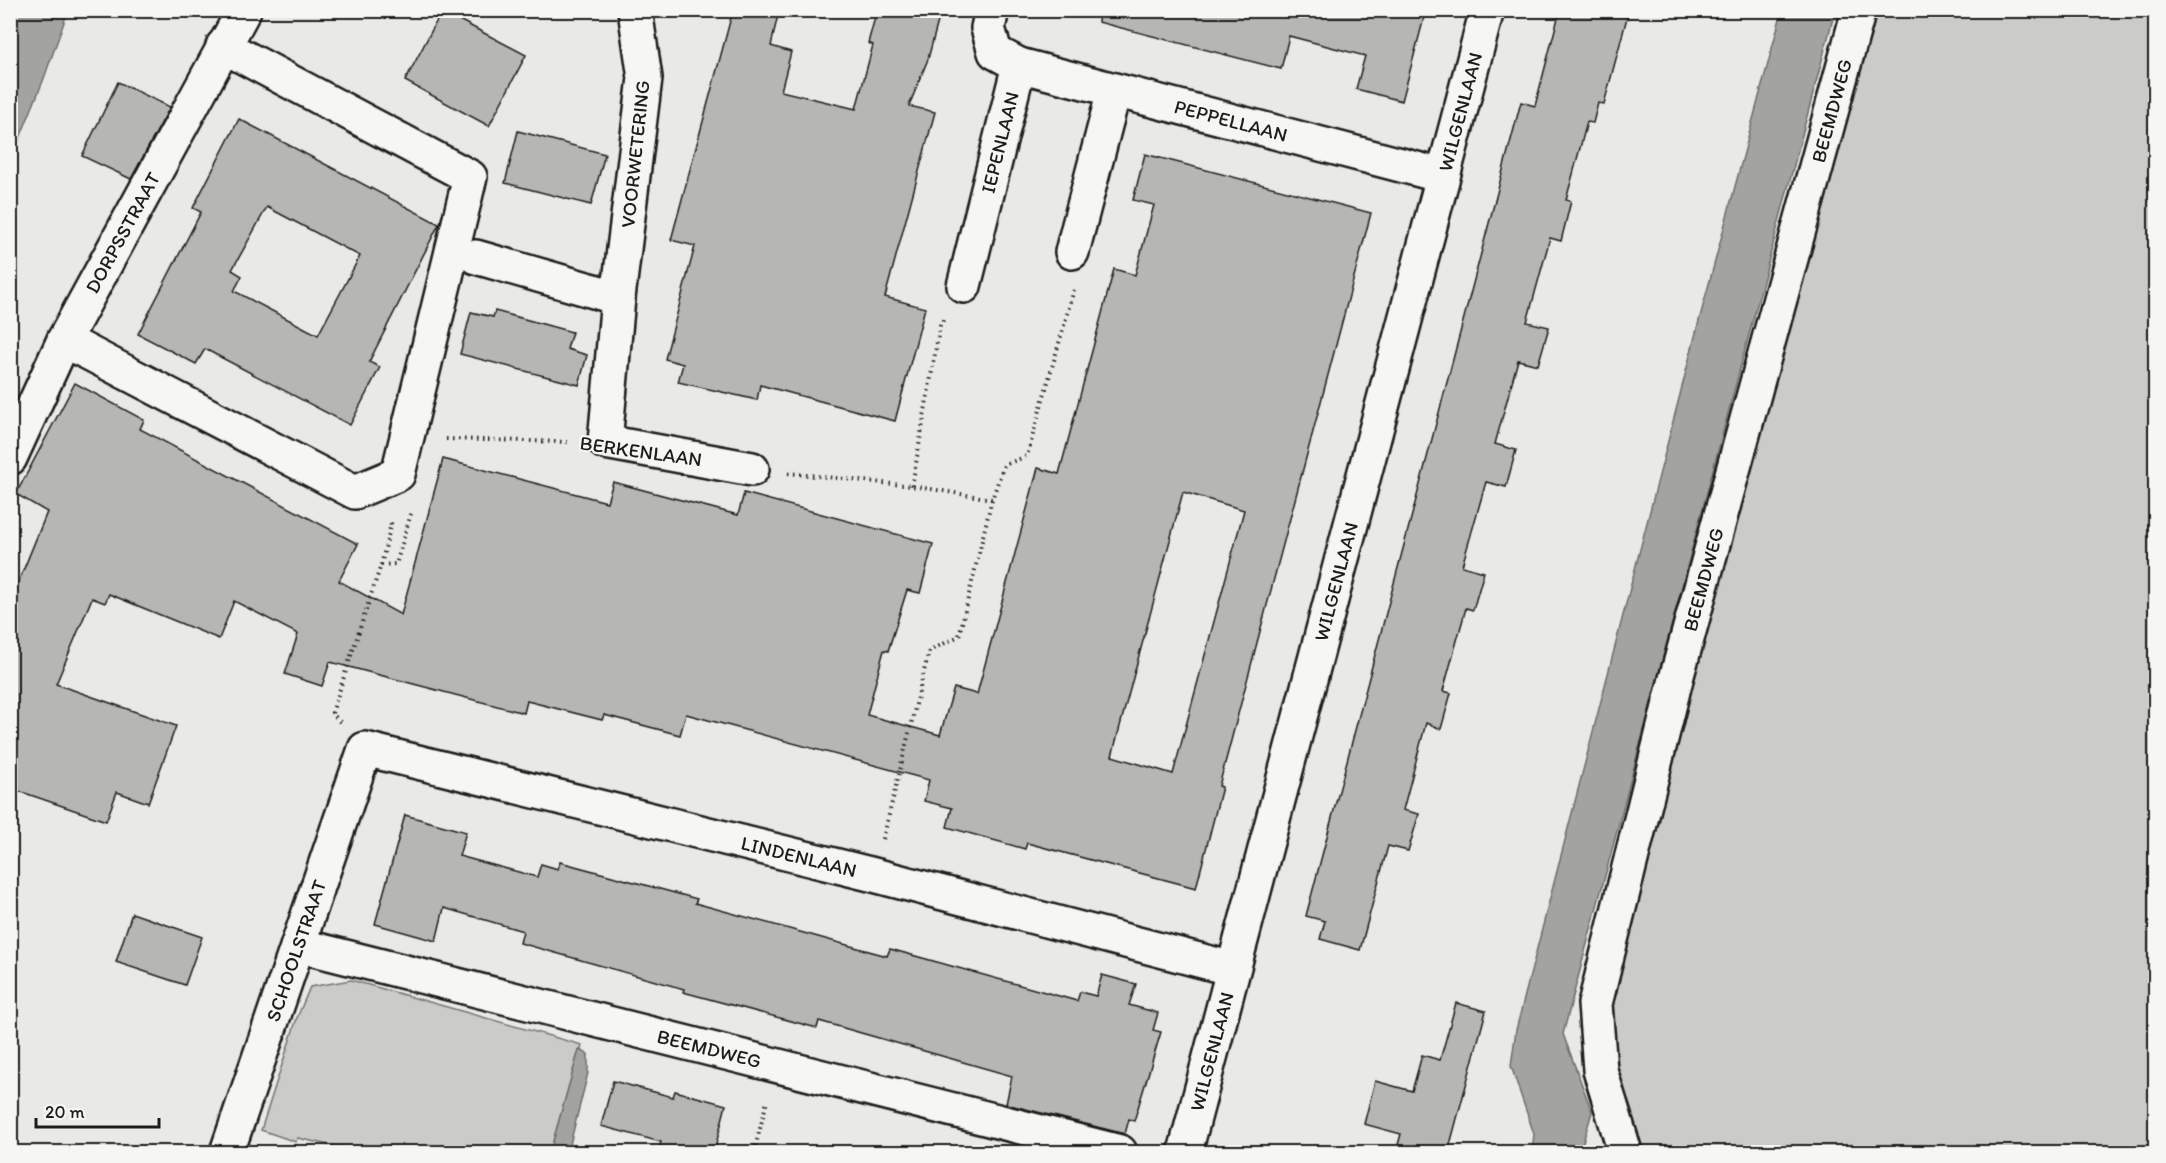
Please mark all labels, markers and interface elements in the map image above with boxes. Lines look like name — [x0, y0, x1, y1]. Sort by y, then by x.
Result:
street label: WILGENLAAN — [1433, 50, 1487, 174]
street label: BEEMDWEG — [1806, 56, 1857, 165]
street label: VOORWETERING — [615, 79, 655, 229]
street label: IEPENLAAN — [976, 89, 1024, 196]
street label: PEPPELLAAN — [1172, 94, 1290, 147]
street label: DORPSSTRAAT — [80, 168, 165, 297]
street label: BERKENLAAN — [578, 431, 704, 471]
street label: WILGENLAAN — [1309, 519, 1363, 644]
street label: BEEMDWEG — [1678, 525, 1729, 634]
street label: LINDENLAAN — [739, 831, 859, 882]
street label: SCHOOLSTRAAT — [261, 876, 331, 1025]
street label: WILGENLAAN — [1184, 989, 1239, 1114]
street label: BEEMDWEG — [655, 1024, 764, 1073]
scale bar — [36, 1091, 159, 1129]
text: 20 m — [45, 1101, 85, 1123]

